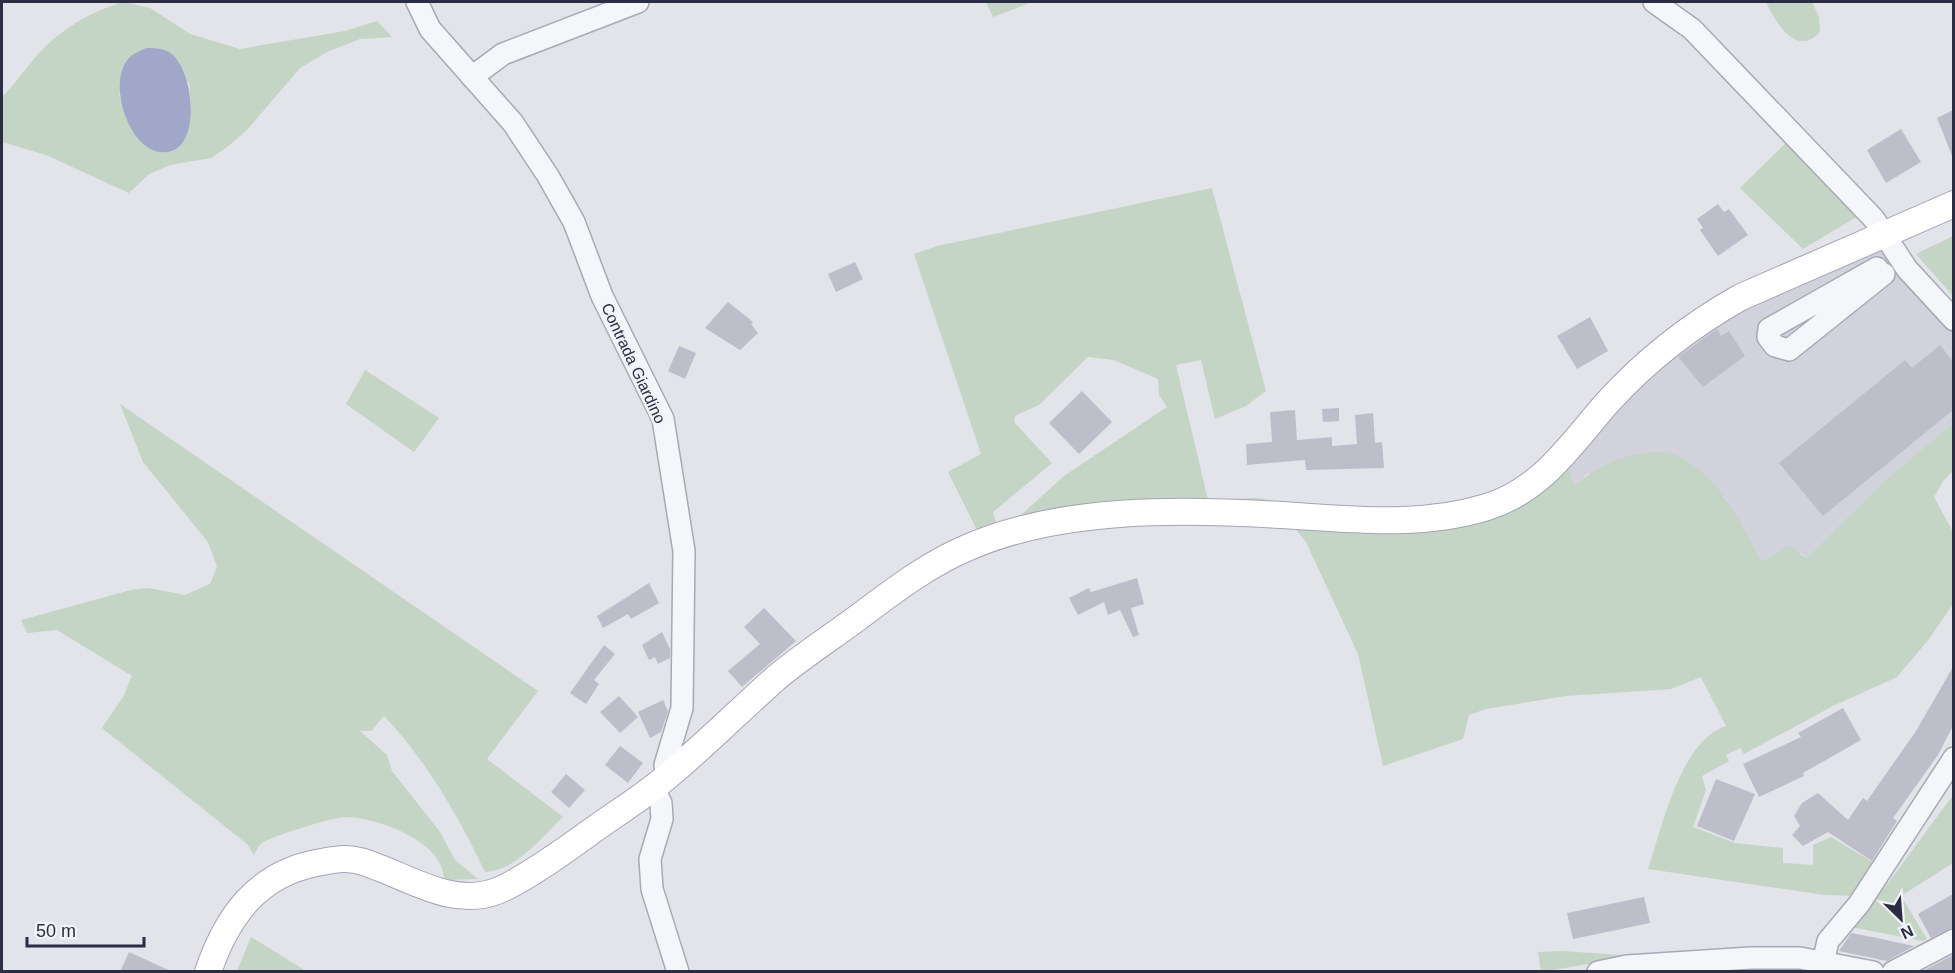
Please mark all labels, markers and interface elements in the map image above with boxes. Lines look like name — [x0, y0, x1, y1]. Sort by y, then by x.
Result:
street label: Contrada Giardino — [598, 300, 669, 426]
north arrow — [1871, 889, 1931, 949]
scale bar — [27, 910, 144, 948]
text: 50 m — [36, 921, 76, 941]
text: N — [1898, 922, 1916, 942]

